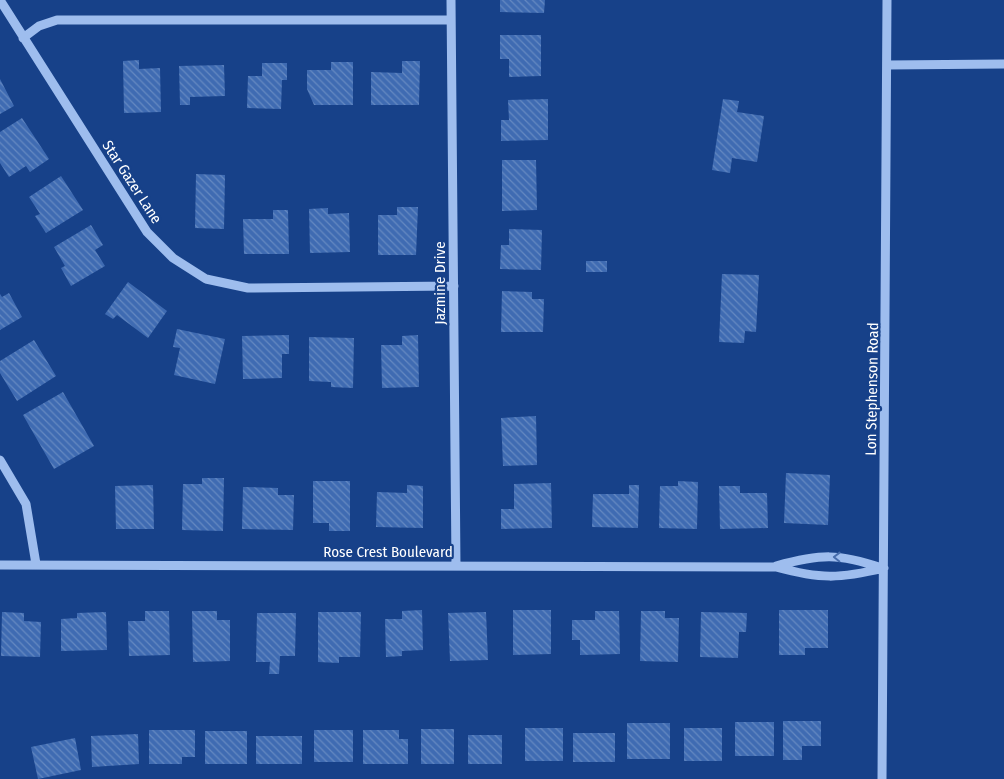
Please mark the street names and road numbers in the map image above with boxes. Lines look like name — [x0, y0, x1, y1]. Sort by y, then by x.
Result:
street label: Star Gazer Lane — [98, 137, 166, 227]
street label: Jazmine Drive — [431, 241, 449, 325]
street label: Lon Stephenson Road — [862, 322, 882, 456]
street label: Rose Crest Boulevard — [323, 543, 453, 561]

